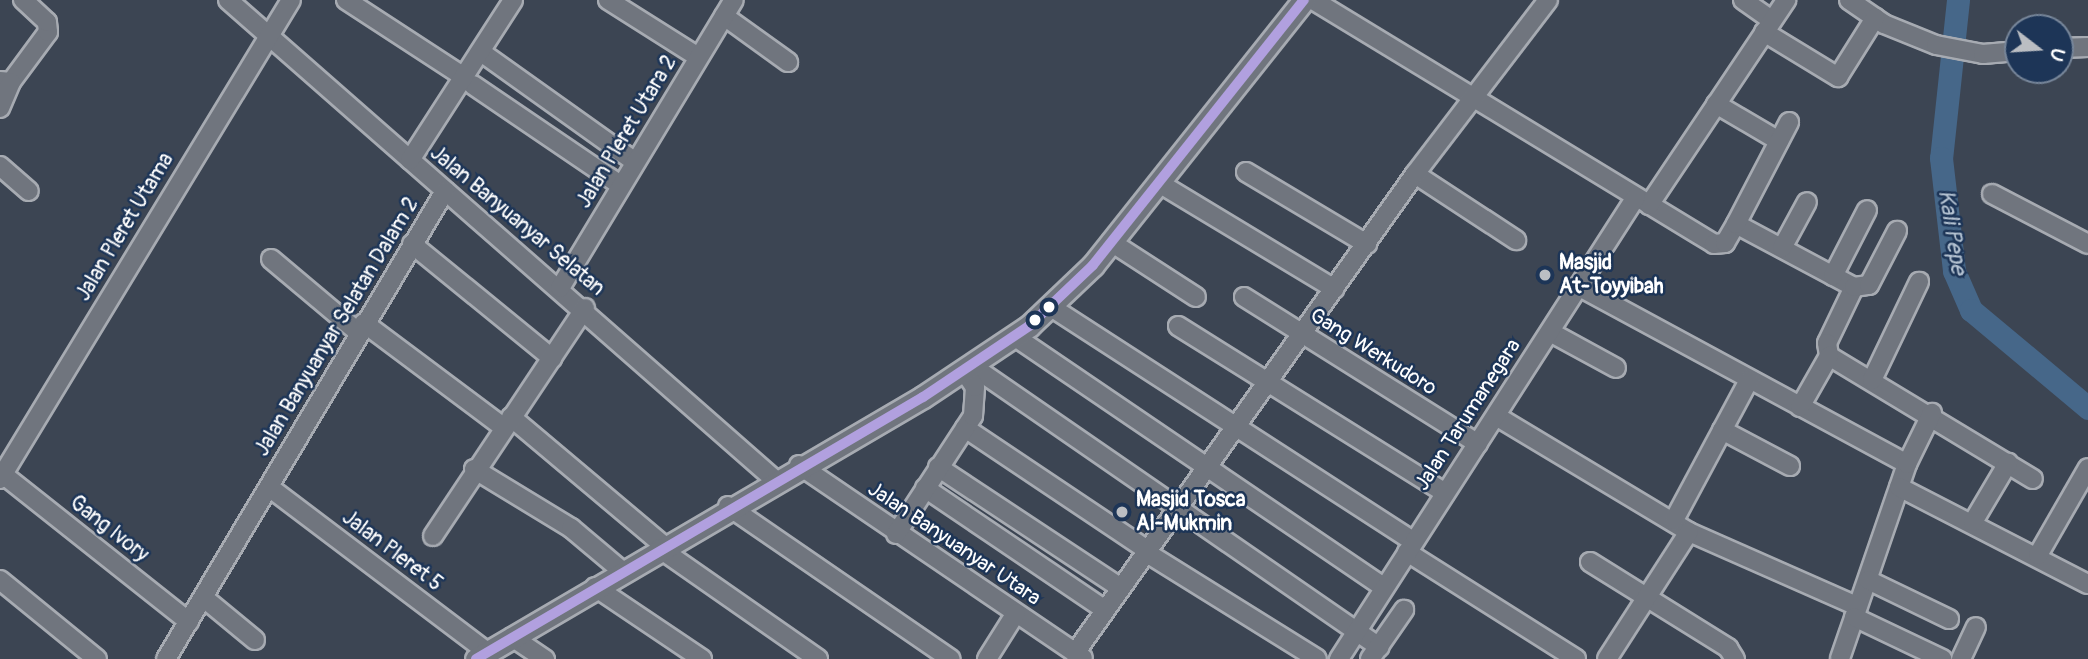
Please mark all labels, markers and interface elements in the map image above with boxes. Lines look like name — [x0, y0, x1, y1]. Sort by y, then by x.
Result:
north arrow — [2004, 14, 2074, 84]
text: U — [2044, 45, 2070, 64]
street label: Jalan Pleret Utara 2 — [572, 51, 682, 213]
street label: Jalan Banyuanyar Selatan — [425, 141, 609, 301]
street label: Jalan Pleret Utama — [71, 148, 179, 306]
water label: Kali Pepe — [1932, 188, 1972, 276]
street label: Jalan Banyuanyar Selatan Dalam 2 — [250, 193, 424, 461]
place label: Masjid At-Toyyibah — [1559, 250, 1664, 300]
marker: Masjid At-Toyyibah — [1537, 267, 1553, 283]
unlabelled marker — [1042, 300, 1056, 314]
street label: Gang Werkudoro — [1305, 303, 1441, 401]
unlabelled marker — [1028, 313, 1042, 327]
street label: Jalan Tarumanegara — [1410, 335, 1526, 495]
street label: Jalan Banyuanyar Utara — [863, 477, 1045, 611]
place label: Masjid Tosca Al-Mukmin — [1136, 487, 1245, 537]
street label: Gang Ivory — [65, 490, 153, 568]
marker: Masjid Tosca Al-Mukmin — [1114, 504, 1130, 520]
street label: Jalan Pleret 5 — [337, 505, 447, 597]

